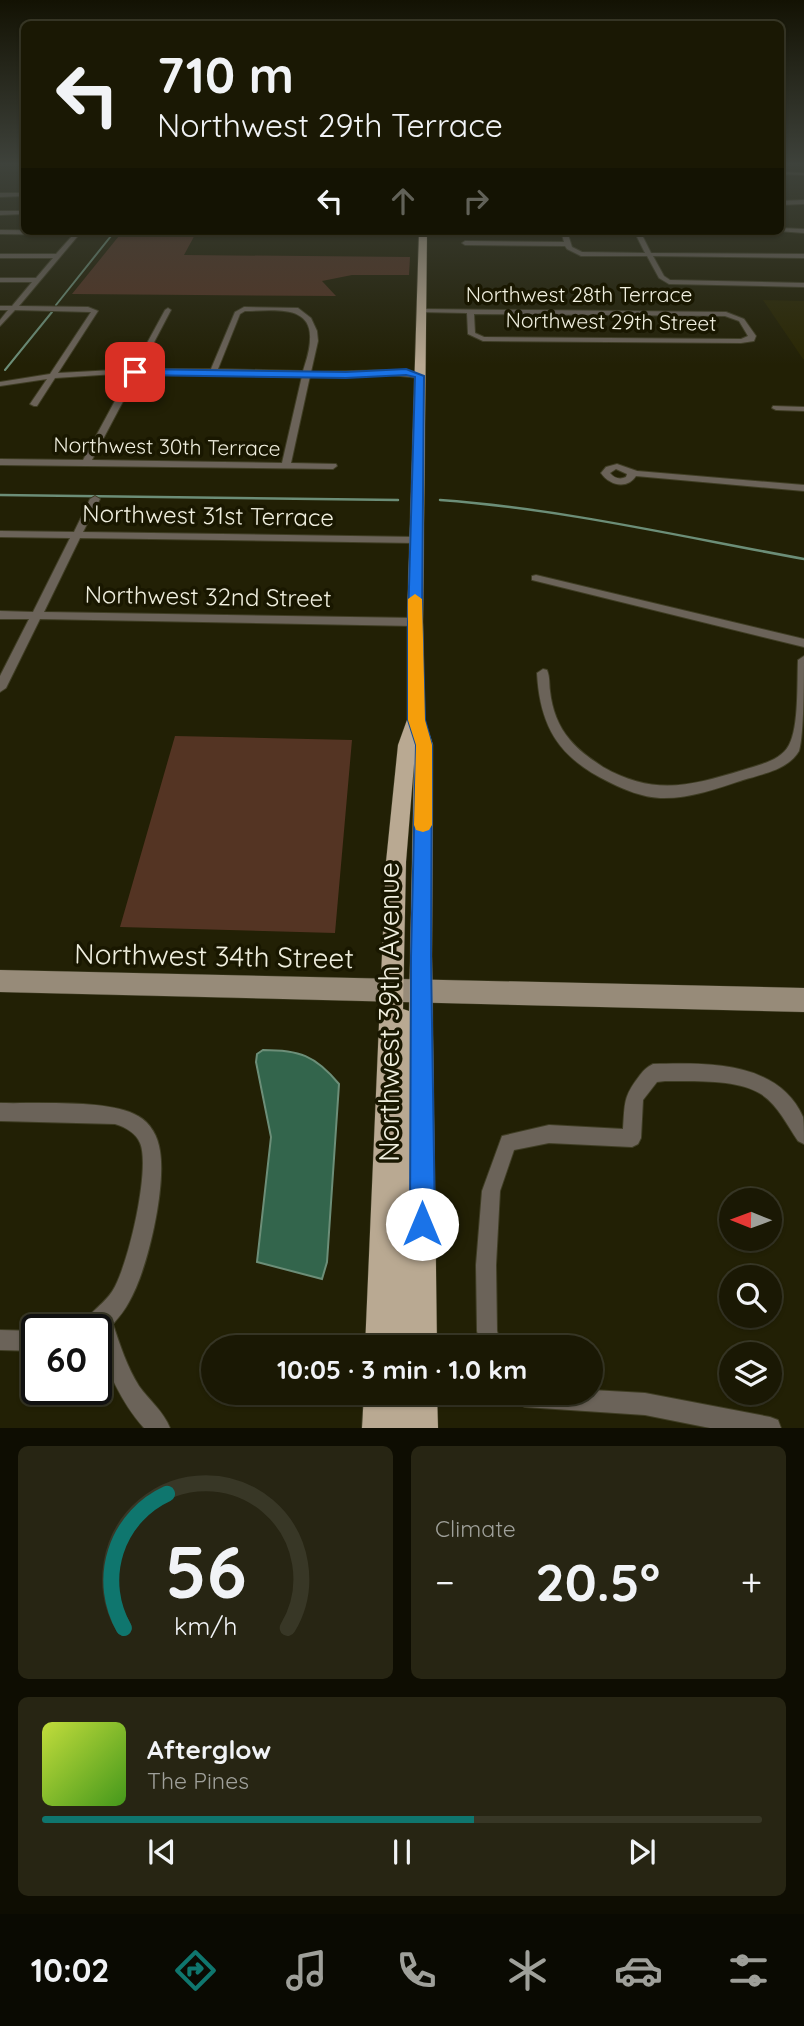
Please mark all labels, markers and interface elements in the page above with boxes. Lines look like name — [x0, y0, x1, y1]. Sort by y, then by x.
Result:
text: 710 m — [157, 44, 294, 105]
icon: left — [42, 49, 133, 140]
text: Northwest 29th Terrace — [157, 105, 503, 145]
icon: left — [311, 182, 349, 220]
icon: ahead — [384, 182, 422, 220]
icon: right — [457, 182, 495, 220]
street label: Northwest 28th Terrace — [466, 281, 692, 307]
street label: Northwest 29th Street — [505, 306, 717, 336]
pin — [105, 342, 165, 402]
icon: arrive — [116, 353, 154, 391]
street label: Northwest 30th Terrace — [53, 431, 281, 461]
street label: Northwest 31st Terrace — [82, 498, 334, 532]
street label: Northwest 32nd Street — [84, 579, 332, 613]
street label: Northwest 39th Avenue — [371, 862, 406, 1162]
street label: Northwest 34th Street — [74, 936, 354, 975]
position arrow — [385, 1187, 459, 1261]
north arrow — [719, 1188, 782, 1251]
map controls — [719, 1188, 782, 1405]
button: search — [719, 1265, 782, 1328]
speed limit sign: 60 — [21, 1314, 112, 1405]
button: layers — [719, 1342, 782, 1405]
text: 10:05 · 3 min · 1.0 km — [277, 1353, 527, 1386]
text: Climate — [435, 1514, 516, 1543]
text: 56 — [164, 1526, 247, 1617]
text: 20.5° — [535, 1549, 660, 1614]
text: − — [435, 1558, 455, 1606]
text: + — [741, 1558, 762, 1606]
text: km/h — [174, 1610, 237, 1641]
text: Afterglow — [147, 1733, 271, 1766]
text: The Pines — [147, 1766, 249, 1795]
icon: previous — [143, 1833, 181, 1871]
icon: pause — [383, 1833, 421, 1871]
icon: next — [623, 1833, 661, 1871]
icon: directions — [171, 1946, 220, 1995]
icon: music — [282, 1946, 331, 1995]
icon: phone — [392, 1946, 441, 1995]
icon: climate — [503, 1946, 552, 1995]
icon: car — [614, 1946, 663, 1995]
icon: filters — [724, 1946, 773, 1995]
text: 10:02 — [31, 1950, 110, 1990]

